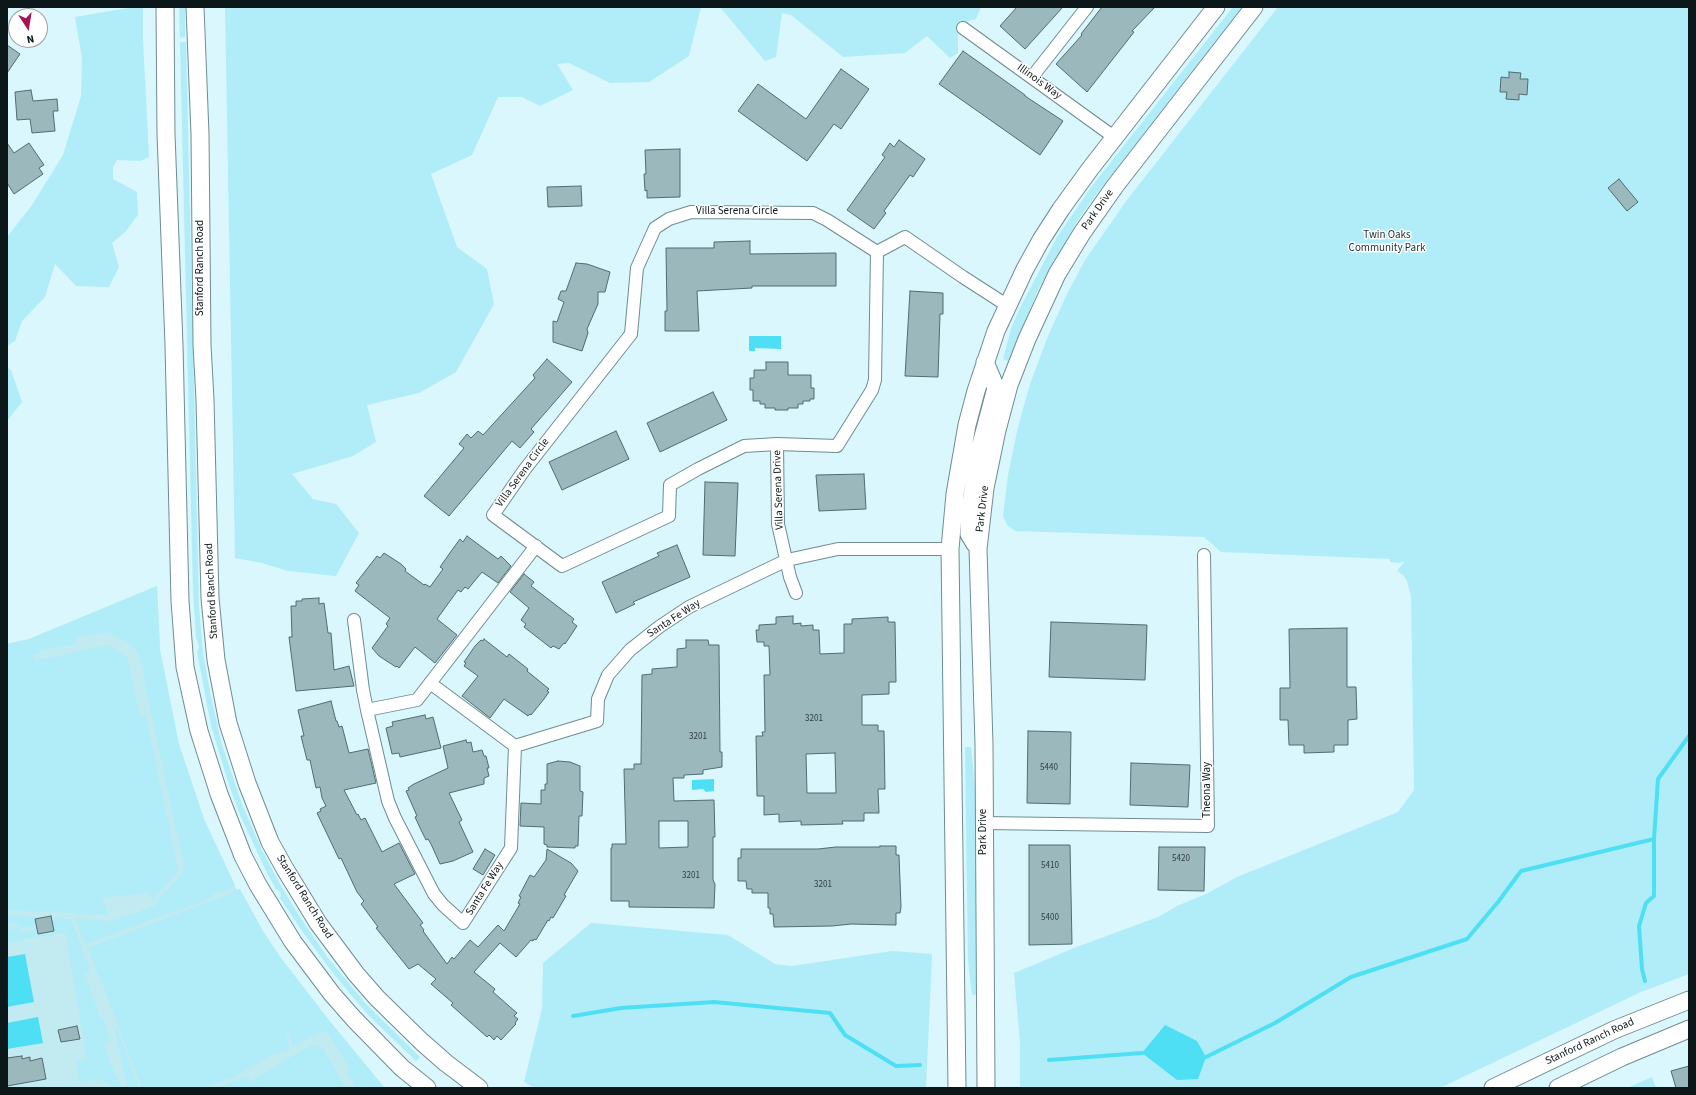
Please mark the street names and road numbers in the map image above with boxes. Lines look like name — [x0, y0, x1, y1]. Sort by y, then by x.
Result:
street label: Illinois Way — [1014, 61, 1064, 103]
street label: Park Drive — [1079, 187, 1117, 233]
street label: Villa Serena Circle — [696, 205, 778, 219]
street label: Stanford Ranch Road — [194, 220, 208, 316]
street label: Villa Serena Circle — [494, 436, 552, 510]
street label: Villa Serena Drive — [771, 450, 787, 530]
street label: Park Drive — [974, 485, 992, 533]
street label: Stanford Ranch Road — [203, 543, 221, 639]
street label: Santa Fe Way — [645, 597, 703, 641]
street label: Theona Way — [1201, 762, 1215, 818]
street label: Park Drive — [977, 809, 991, 855]
street label: Stanford Ranch Road — [273, 853, 335, 941]
street label: Santa Fe Way — [463, 860, 507, 918]
street label: Stanford Ranch Road — [1544, 1016, 1636, 1068]

